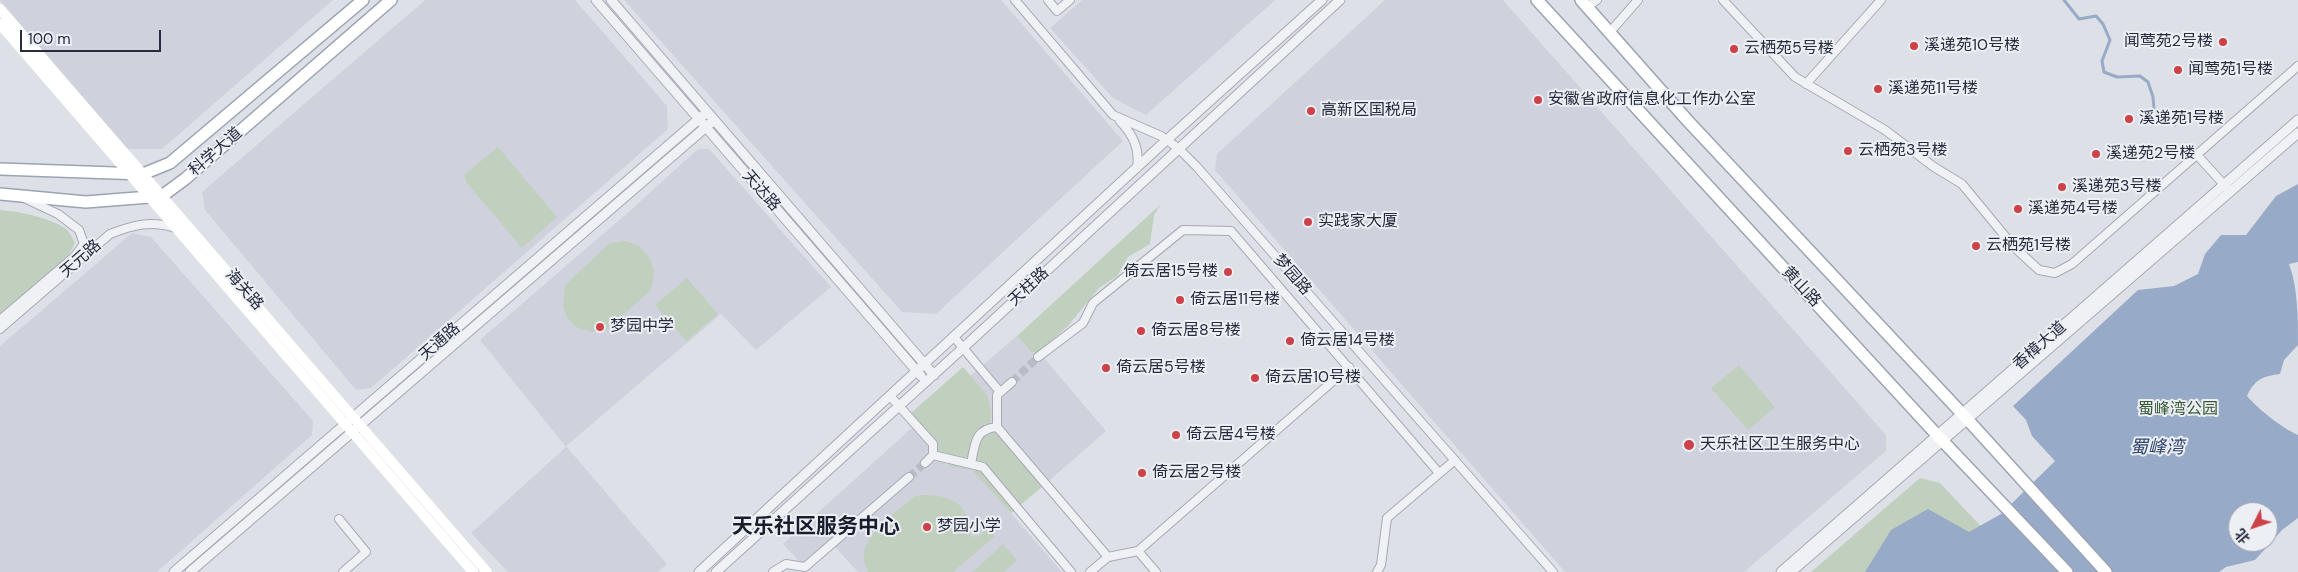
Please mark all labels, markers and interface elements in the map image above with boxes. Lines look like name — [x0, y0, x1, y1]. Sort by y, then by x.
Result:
scale bar — [22, 20, 164, 52]
text: 100 m — [28, 29, 71, 49]
place label: 闻莺苑2号楼 — [2124, 32, 2213, 52]
place label: 溪递苑10号楼 — [1924, 36, 2020, 56]
marker: 闻莺苑2号楼 — [2217, 36, 2229, 48]
place label: 云栖苑5号楼 — [1744, 39, 1834, 59]
marker: 溪递苑10号楼 — [1908, 40, 1920, 52]
marker: 云栖苑5号楼 — [1728, 43, 1740, 55]
place label: 闻莺苑1号楼 — [2188, 60, 2273, 80]
marker: 闻莺苑1号楼 — [2172, 64, 2184, 76]
place label: 溪递苑11号楼 — [1888, 79, 1978, 99]
marker: 溪递苑11号楼 — [1872, 83, 1884, 95]
place label: 安徽省政府信息化工作办公室 — [1548, 90, 1756, 110]
marker: 安徽省政府信息化工作办公室 — [1532, 94, 1544, 106]
place label: 高新区国税局 — [1321, 101, 1417, 121]
marker: 高新区国税局 — [1305, 105, 1317, 117]
place label: 溪递苑1号楼 — [2139, 109, 2224, 129]
marker: 溪递苑1号楼 — [2123, 113, 2135, 125]
street label: 科学大道 — [186, 124, 246, 180]
place label: 云栖苑3号楼 — [1858, 141, 1947, 161]
place label: 溪递苑2号楼 — [2106, 144, 2195, 164]
marker: 云栖苑3号楼 — [1842, 145, 1854, 157]
marker: 溪递苑2号楼 — [2090, 148, 2102, 160]
street label: 天达路 — [738, 167, 784, 215]
place label: 溪递苑3号楼 — [2072, 177, 2161, 197]
marker: 溪递苑3号楼 — [2056, 181, 2068, 193]
place label: 溪递苑4号楼 — [2028, 199, 2118, 219]
marker: 溪递苑4号楼 — [2012, 203, 2024, 215]
place label: 实践家大厦 — [1318, 212, 1398, 232]
marker: 实践家大厦 — [1302, 216, 1314, 228]
street label: 天元路 — [57, 236, 105, 282]
place label: 云栖苑1号楼 — [1986, 236, 2071, 256]
marker: 云栖苑1号楼 — [1970, 240, 1982, 252]
street label: 梦园路 — [1269, 251, 1315, 299]
place label: 倚云居15号楼 — [1123, 262, 1218, 282]
street label: 黄山路 — [1778, 263, 1824, 311]
street label: 天柱路 — [1005, 264, 1053, 310]
street label: 海关路 — [221, 266, 267, 314]
marker: 倚云居15号楼 — [1222, 266, 1234, 278]
place label: 倚云居11号楼 — [1190, 290, 1280, 310]
marker: 倚云居11号楼 — [1174, 294, 1186, 306]
place label: 梦园中学 — [610, 317, 674, 337]
street label: 香樟大道 — [2010, 318, 2070, 374]
street label: 天通路 — [416, 319, 464, 365]
marker: 梦园中学 — [594, 321, 606, 333]
place label: 倚云居8号楼 — [1151, 321, 1241, 341]
marker: 倚云居8号楼 — [1135, 325, 1147, 337]
place label: 倚云居14号楼 — [1300, 331, 1395, 351]
marker: 倚云居14号楼 — [1284, 335, 1296, 347]
place label: 倚云居5号楼 — [1116, 358, 1206, 378]
marker: 倚云居5号楼 — [1100, 362, 1112, 374]
place label: 倚云居10号楼 — [1265, 368, 1361, 388]
marker: 倚云居10号楼 — [1249, 372, 1261, 384]
park label: 蜀峰湾公园 — [2138, 400, 2218, 420]
place label: 倚云居4号楼 — [1186, 425, 1276, 445]
marker: 倚云居4号楼 — [1170, 429, 1182, 441]
place label: 天乐社区卫生服务中心 — [1700, 435, 1860, 455]
water label: 蜀峰湾 — [2130, 437, 2184, 459]
marker: 天乐社区卫生服务中心 — [1682, 438, 1696, 452]
place label: 倚云居2号楼 — [1152, 463, 1241, 483]
marker: 倚云居2号楼 — [1136, 467, 1148, 479]
north arrow — [2228, 502, 2278, 552]
district label: 天乐社区服务中心 — [732, 514, 900, 540]
place label: 梦园小学 — [937, 517, 1001, 537]
marker: 梦园小学 — [921, 521, 933, 533]
text: 北 — [2231, 525, 2254, 547]

